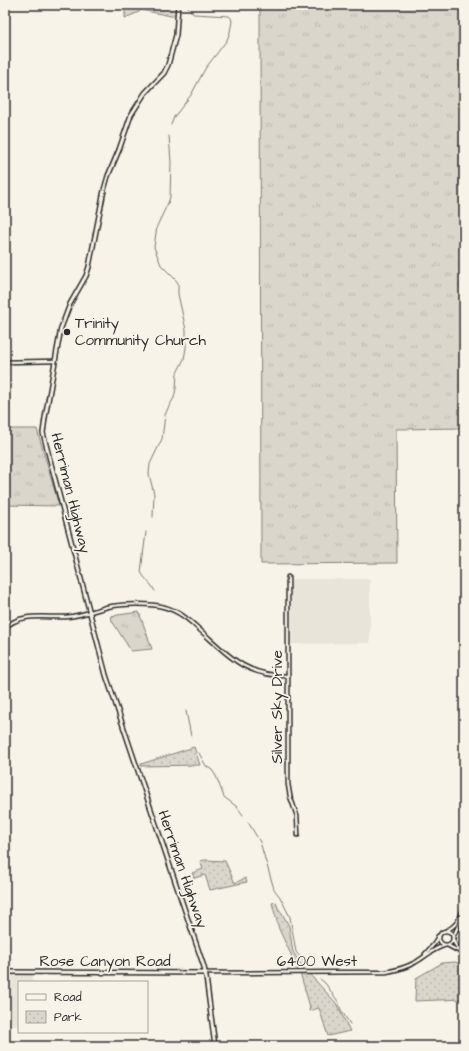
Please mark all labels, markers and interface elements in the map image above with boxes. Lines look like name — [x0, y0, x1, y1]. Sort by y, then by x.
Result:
place label: Trinity Community Church — [75, 313, 207, 352]
marker: Trinity Community Church — [62, 327, 72, 337]
street label: Herriman Highway — [44, 431, 96, 556]
street label: Silver Sky Drive — [267, 650, 289, 764]
street label: Herriman Highway — [152, 807, 213, 931]
street label: Rose Canyon Road — [39, 951, 171, 973]
street label: 6400 West — [277, 951, 357, 972]
legend — [18, 981, 148, 1033]
text: Road — [54, 989, 82, 1006]
text: Park — [54, 1009, 82, 1026]

